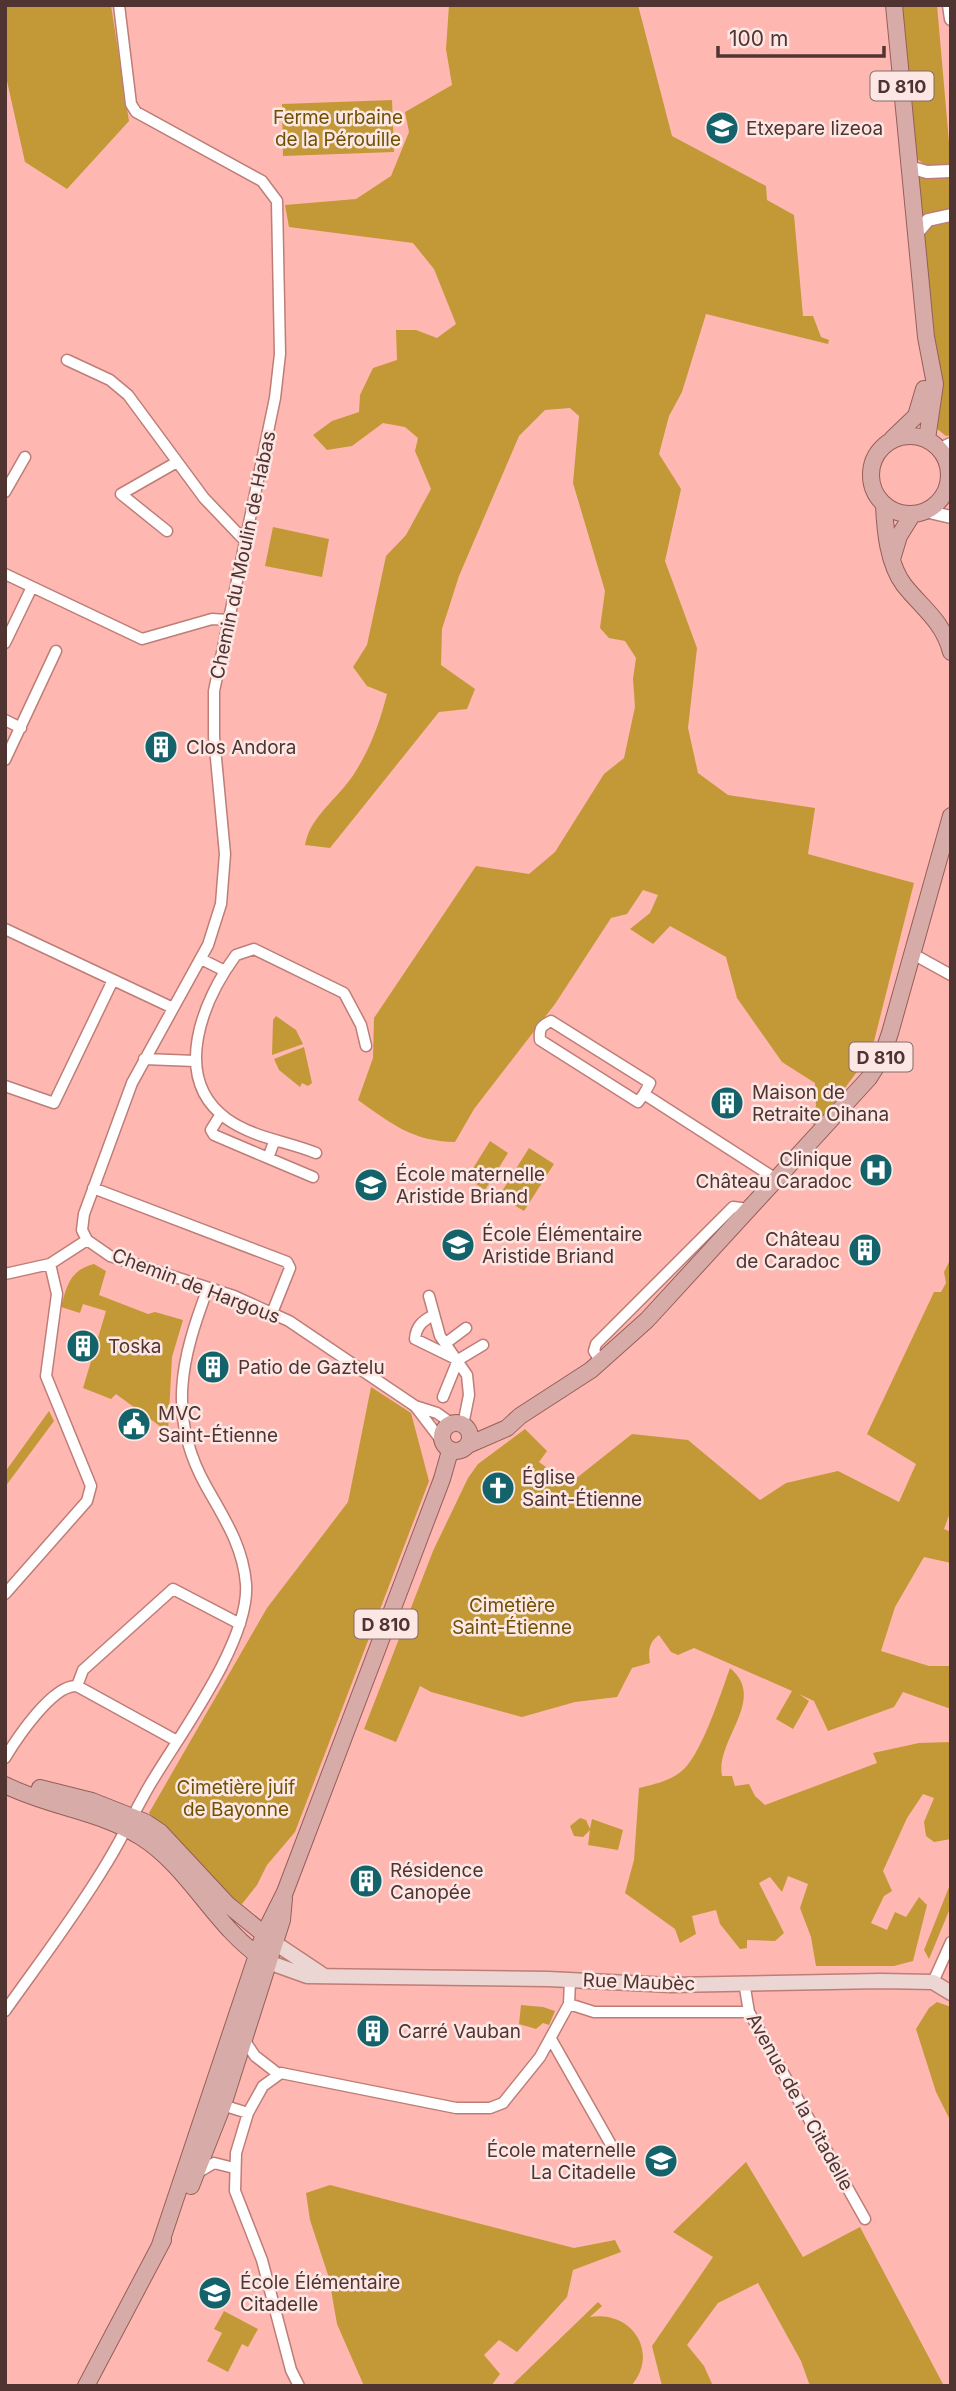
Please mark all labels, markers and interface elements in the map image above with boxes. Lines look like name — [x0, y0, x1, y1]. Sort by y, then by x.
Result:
scale bar — [718, 14, 884, 58]
text: 100 m — [729, 26, 788, 51]
road number: D 810 — [870, 72, 934, 100]
park label: Ferme urbaine de la Pérouille — [273, 106, 403, 151]
school or university icon: Etxepare lizeoa — [703, 109, 741, 147]
place label: Etxepare lizeoa — [746, 117, 883, 140]
street label: Chemin du Moulin de Habas — [205, 429, 281, 681]
building icon: Clos Andora — [142, 728, 180, 766]
place label: Clos Andora — [186, 736, 296, 759]
road number: D 810 — [850, 1042, 912, 1072]
place label: Maison de Retraite Oihana — [752, 1081, 889, 1126]
building icon: Maison de Retraite Oihana — [708, 1084, 746, 1122]
place label: Clinique Château Caradoc — [695, 1148, 852, 1193]
hospital icon: Clinique Château Caradoc — [857, 1151, 895, 1189]
place label: École maternelle Aristide Briand — [396, 1162, 545, 1208]
school or university icon: École maternelle Aristide Briand — [352, 1166, 390, 1204]
place label: École Élémentaire Aristide Briand — [482, 1222, 642, 1268]
school or university icon: École Élémentaire Aristide Briand — [439, 1226, 477, 1264]
place label: Château de Caradoc — [736, 1228, 840, 1273]
building icon: Château de Caradoc — [846, 1231, 884, 1269]
street label: Chemin de Hargous — [109, 1243, 283, 1329]
building icon: Toska — [64, 1327, 102, 1365]
place label: Toska — [108, 1335, 161, 1358]
building icon: Patio de Gaztelu — [194, 1348, 232, 1386]
place label: Patio de Gaztelu — [238, 1356, 385, 1379]
place label: MVC Saint-Étienne — [158, 1402, 278, 1447]
public building icon: MVC Saint-Étienne — [115, 1405, 153, 1443]
place label: Église Saint-Étienne — [522, 1465, 642, 1511]
church icon: Église Saint-Étienne — [479, 1469, 517, 1507]
park label: Cimetière Saint-Étienne — [452, 1594, 572, 1639]
road number: D 810 — [354, 1610, 418, 1638]
park label: Cimetière juif de Bayonne — [177, 1776, 295, 1821]
place label: Résidence Canopée — [390, 1859, 484, 1904]
building icon: Résidence Canopée — [347, 1862, 385, 1900]
street label: Rue Maubèc — [582, 1969, 696, 1995]
street label: Avenue de la Citadelle — [742, 2009, 858, 2195]
building icon: Carré Vauban — [354, 2012, 392, 2050]
place label: Carré Vauban — [398, 2020, 521, 2043]
place label: École maternelle La Citadelle — [487, 2138, 636, 2184]
school or university icon: École maternelle La Citadelle — [642, 2142, 680, 2180]
place label: École Élémentaire Citadelle — [240, 2270, 400, 2316]
school or university icon: École Élémentaire Citadelle — [196, 2274, 234, 2312]

